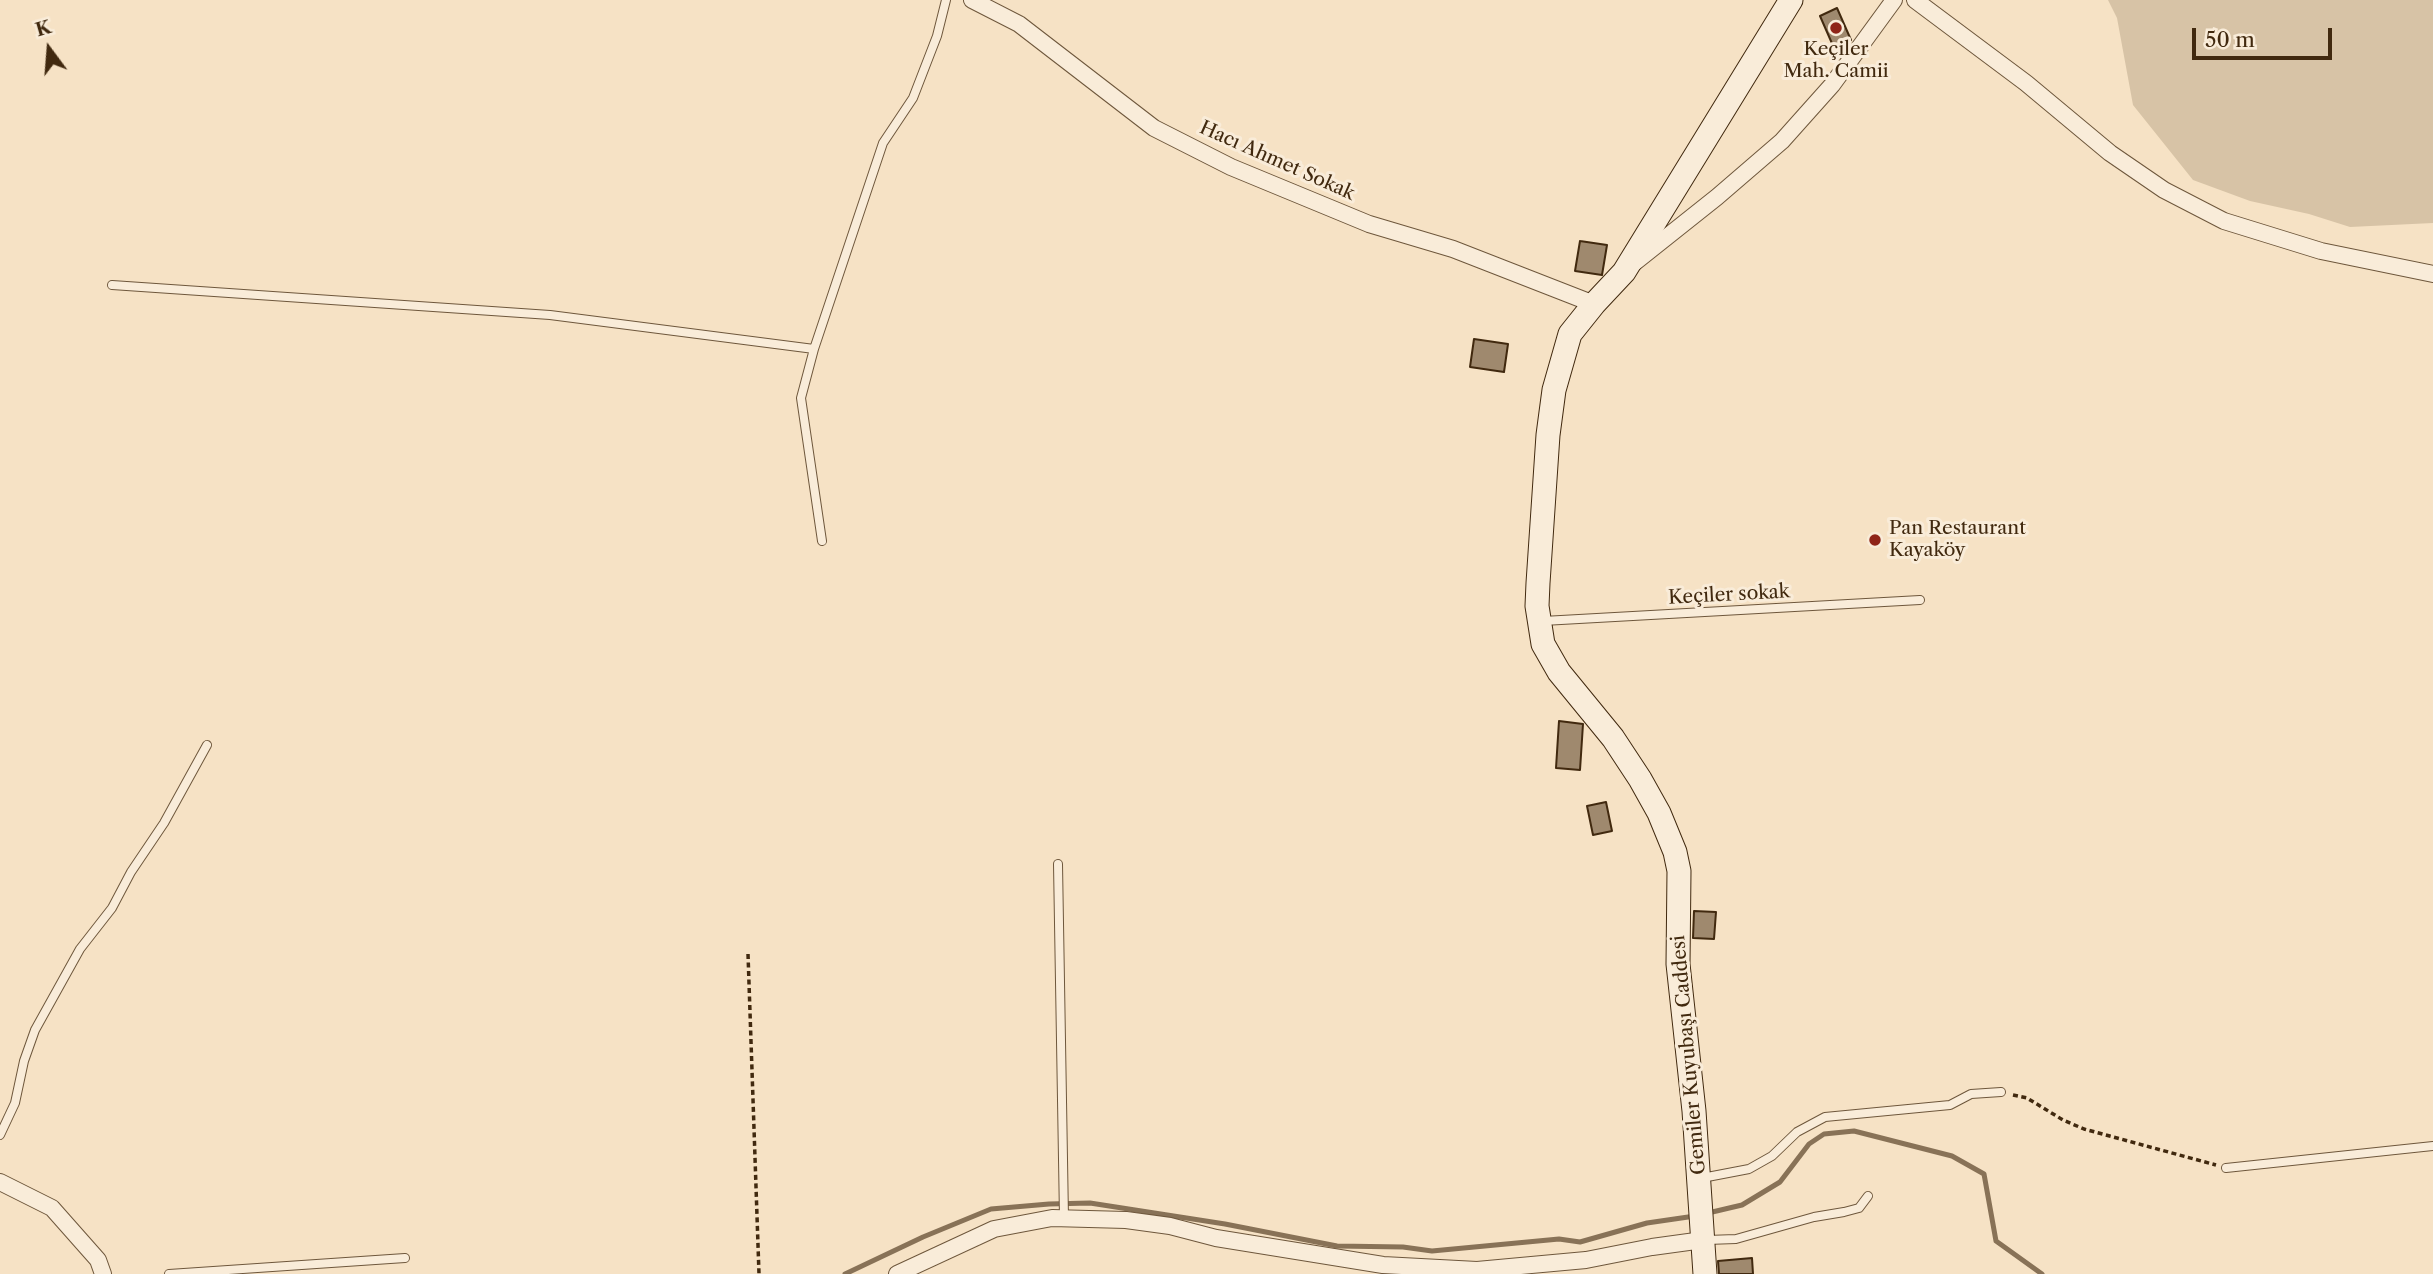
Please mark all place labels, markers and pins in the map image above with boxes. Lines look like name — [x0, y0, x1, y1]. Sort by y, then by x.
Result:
marker: Keçiler Mah. Camii — [1828, 20, 1844, 36]
place label: Keçiler Mah. Camii — [1784, 39, 1888, 83]
place label: Pan Restaurant Kayaköy — [1889, 518, 2026, 562]
marker: Pan Restaurant Kayaköy — [1867, 532, 1883, 548]

